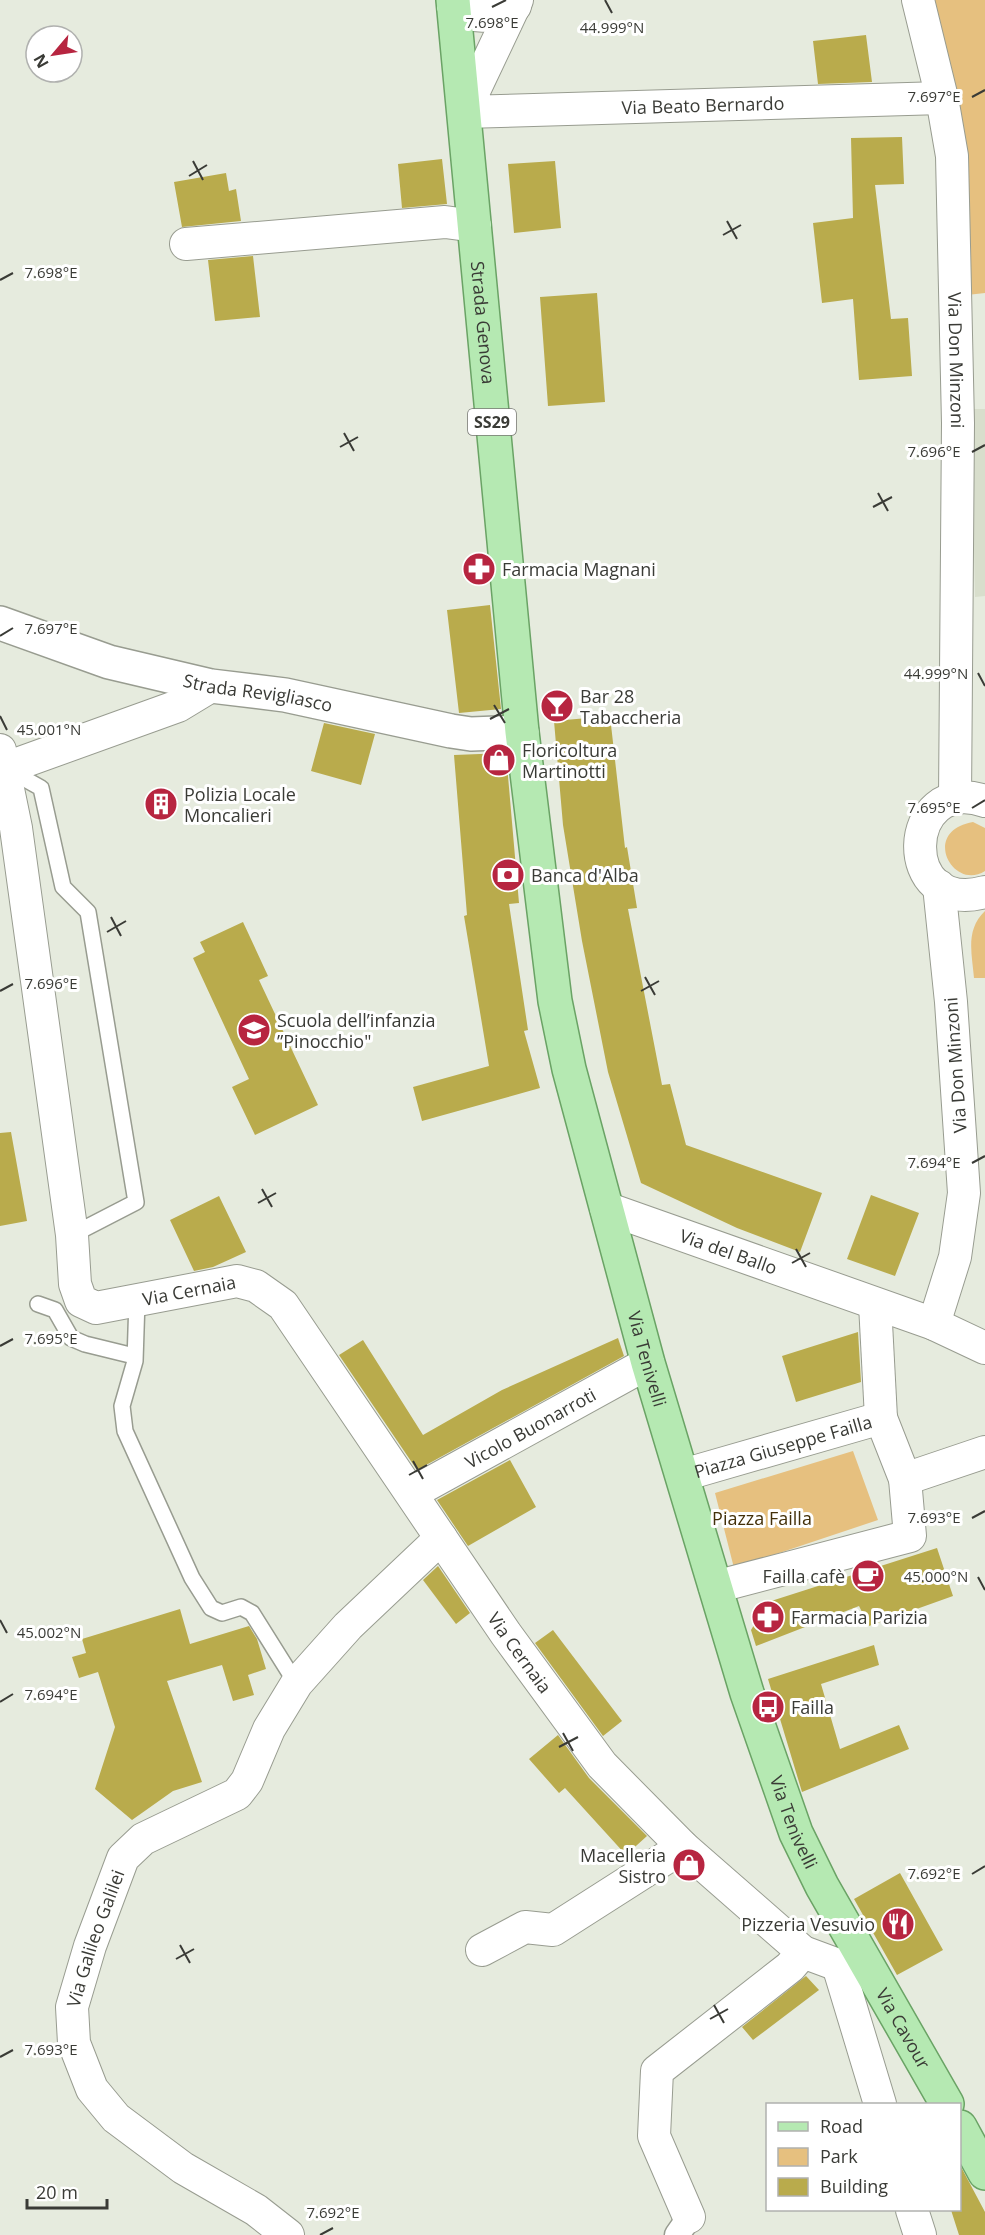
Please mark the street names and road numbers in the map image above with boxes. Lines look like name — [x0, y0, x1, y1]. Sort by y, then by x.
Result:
street label: Via Beato Bernardo — [621, 91, 785, 119]
street label: Strada Genova — [466, 260, 501, 385]
street label: Via Don Minzoni — [943, 292, 970, 428]
road number: SS29 — [468, 409, 516, 435]
street label: Strada Revigliasco — [181, 668, 335, 717]
street label: Via Don Minzoni — [938, 996, 972, 1134]
street label: Via del Ballo — [677, 1223, 781, 1280]
street label: Via Cernaia — [141, 1269, 238, 1311]
street label: Via Tenivelli — [623, 1308, 672, 1410]
street label: Vicolo Buonarroti — [461, 1382, 600, 1474]
street label: Piazza Giuseppe Failla — [691, 1409, 875, 1483]
street label: Via Cernaia — [483, 1607, 557, 1698]
street label: Via Tenivelli — [765, 1772, 824, 1873]
street label: Via Galileo Galilei — [61, 1866, 130, 2010]
street label: Via Cavour — [871, 1983, 937, 2074]

